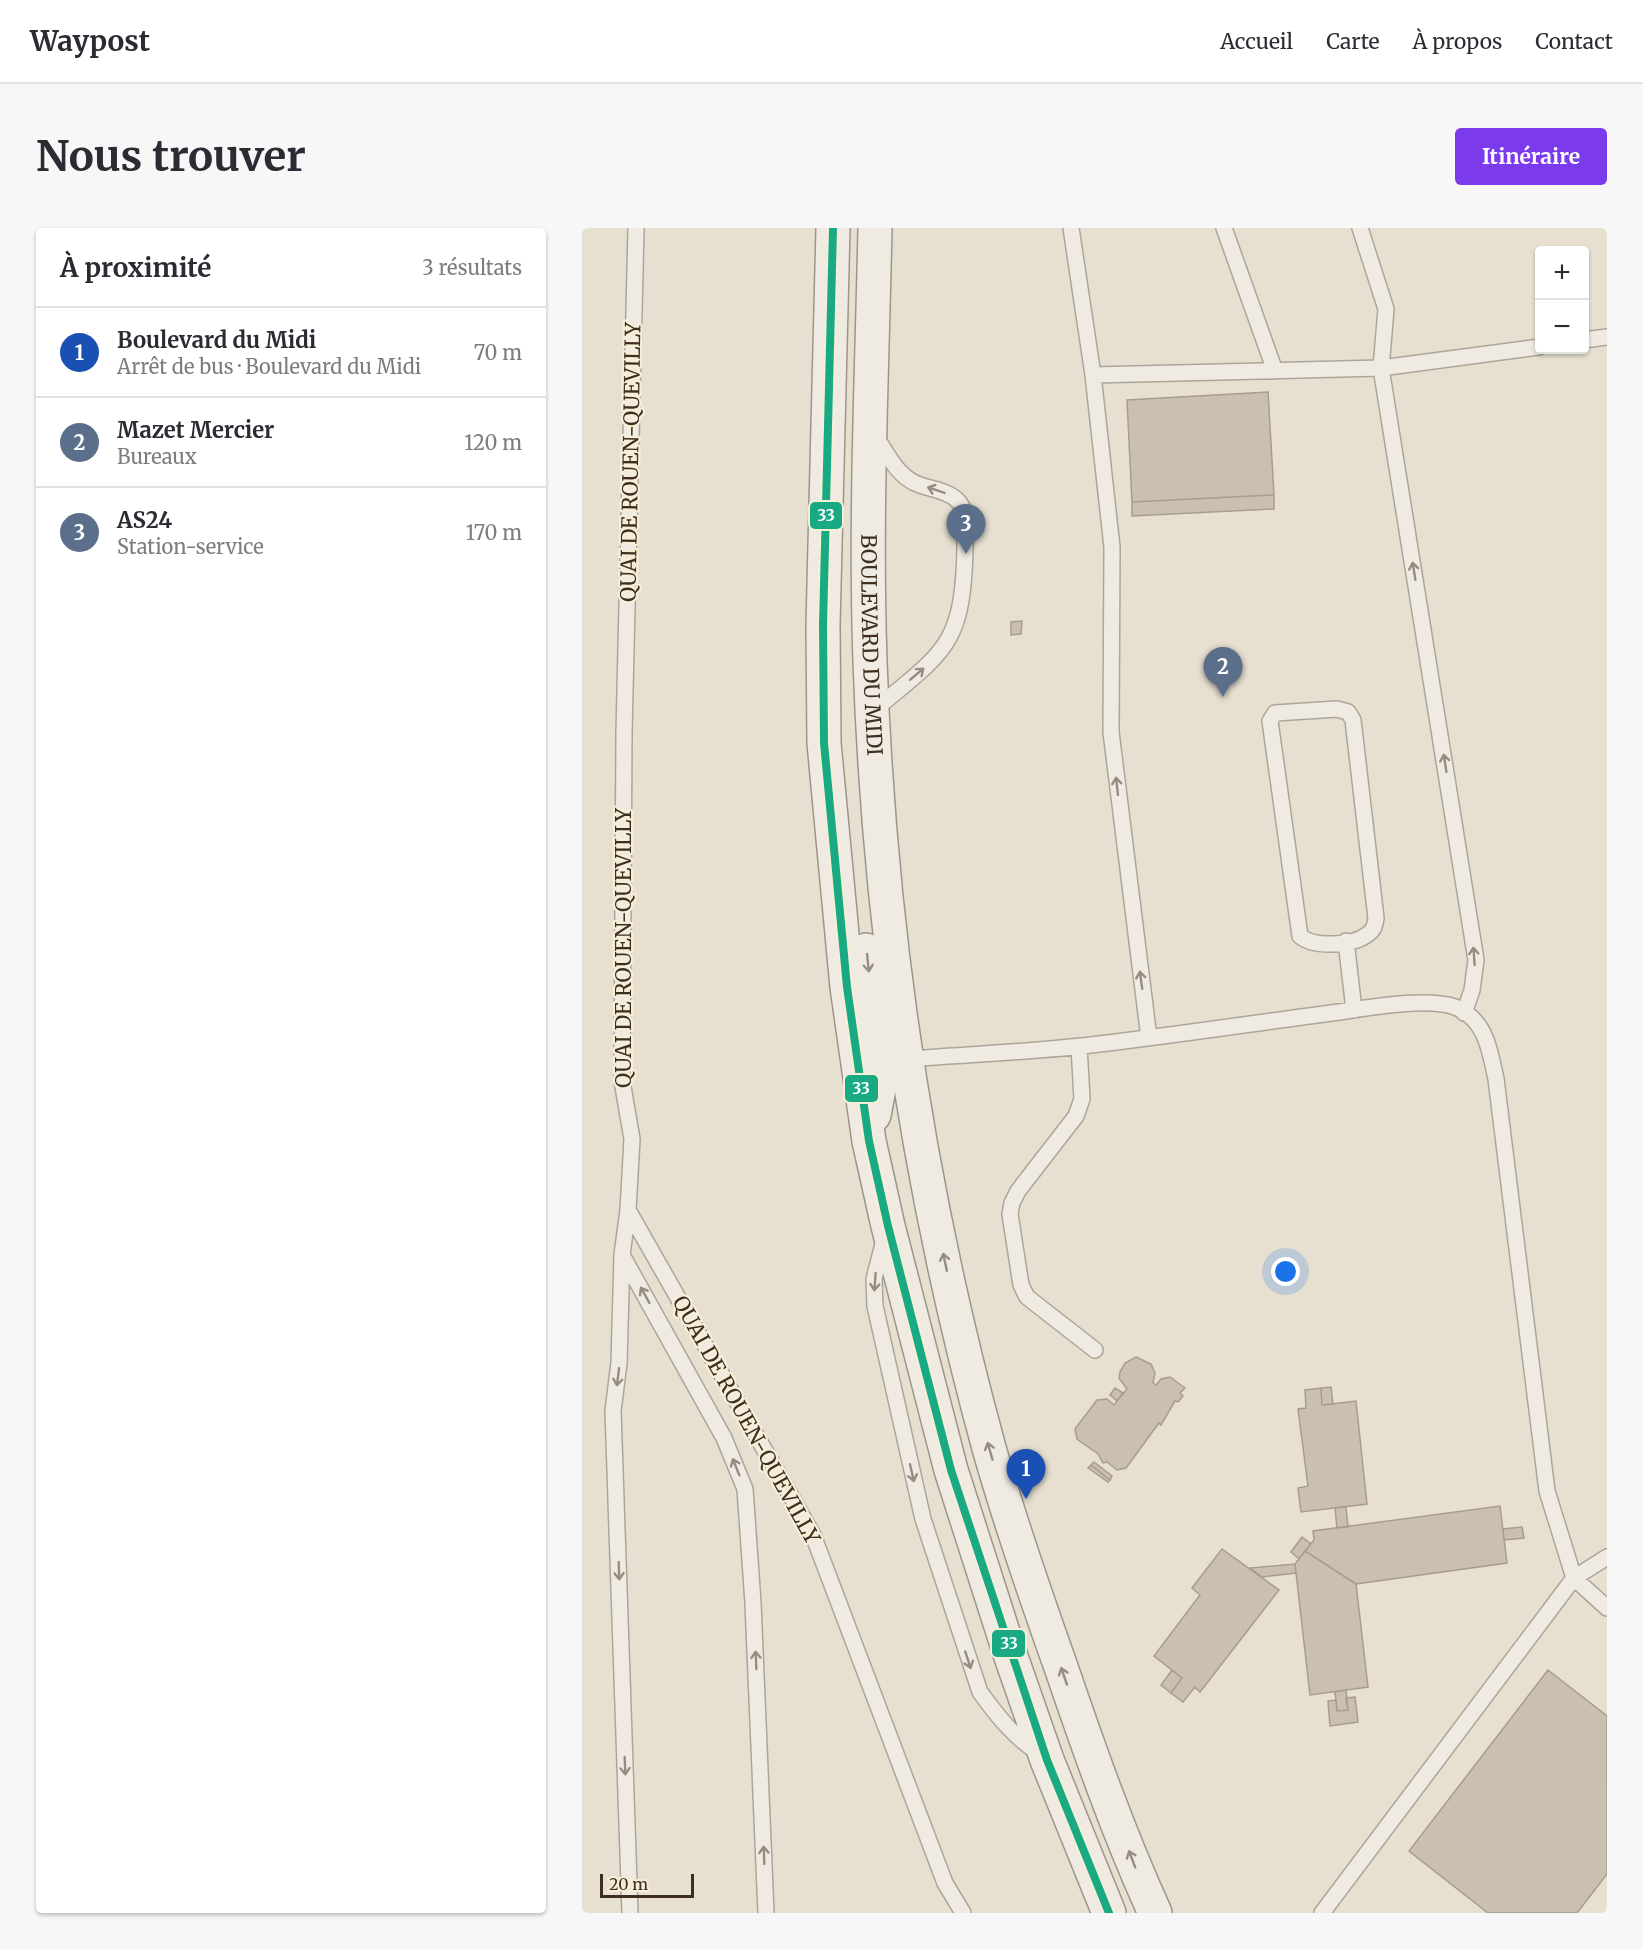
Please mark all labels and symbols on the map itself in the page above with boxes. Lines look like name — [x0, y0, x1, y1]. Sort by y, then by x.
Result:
street label: QUAI DE ROUEN-QUEVILLY — [615, 321, 646, 602]
one-way arrow — [927, 484, 945, 495]
line badge: 33 — [809, 501, 843, 530]
pin: 3 — [946, 504, 986, 554]
text: 33 — [817, 505, 835, 525]
street label: BOULEVARD DU MIDI — [855, 534, 889, 756]
one-way arrow — [1408, 561, 1419, 581]
pin: 2 — [1204, 648, 1242, 697]
one-way arrow — [909, 667, 924, 681]
one-way arrow — [1439, 754, 1450, 774]
one-way arrow — [1111, 777, 1122, 797]
street label: QUAI DE ROUEN-QUEVILLY — [610, 808, 637, 1088]
one-way arrow — [1468, 947, 1479, 966]
one-way arrow — [862, 953, 873, 973]
one-way arrow — [1136, 970, 1147, 990]
line badge: 33 — [844, 1074, 879, 1103]
text: 33 — [852, 1078, 870, 1098]
one-way arrow — [938, 1252, 950, 1271]
your location — [1271, 1257, 1300, 1286]
one-way arrow — [869, 1272, 880, 1292]
one-way arrow — [638, 1287, 650, 1304]
street label: QUAI DE ROUEN-QUEVILLY — [667, 1291, 826, 1549]
one-way arrow — [612, 1366, 623, 1386]
one-way arrow — [984, 1442, 996, 1461]
pin: 1 — [1006, 1450, 1046, 1499]
one-way arrow — [730, 1458, 741, 1477]
one-way arrow — [907, 1463, 918, 1482]
one-way arrow — [613, 1561, 624, 1581]
line badge: 33 — [991, 1629, 1026, 1658]
text: 33 — [1000, 1633, 1018, 1653]
one-way arrow — [750, 1650, 761, 1670]
one-way arrow — [963, 1650, 974, 1669]
one-way arrow — [1057, 1668, 1068, 1686]
one-way arrow — [620, 1756, 631, 1776]
one-way arrow — [758, 1845, 770, 1865]
one-way arrow — [1125, 1850, 1136, 1869]
scale bar — [600, 1871, 694, 1898]

